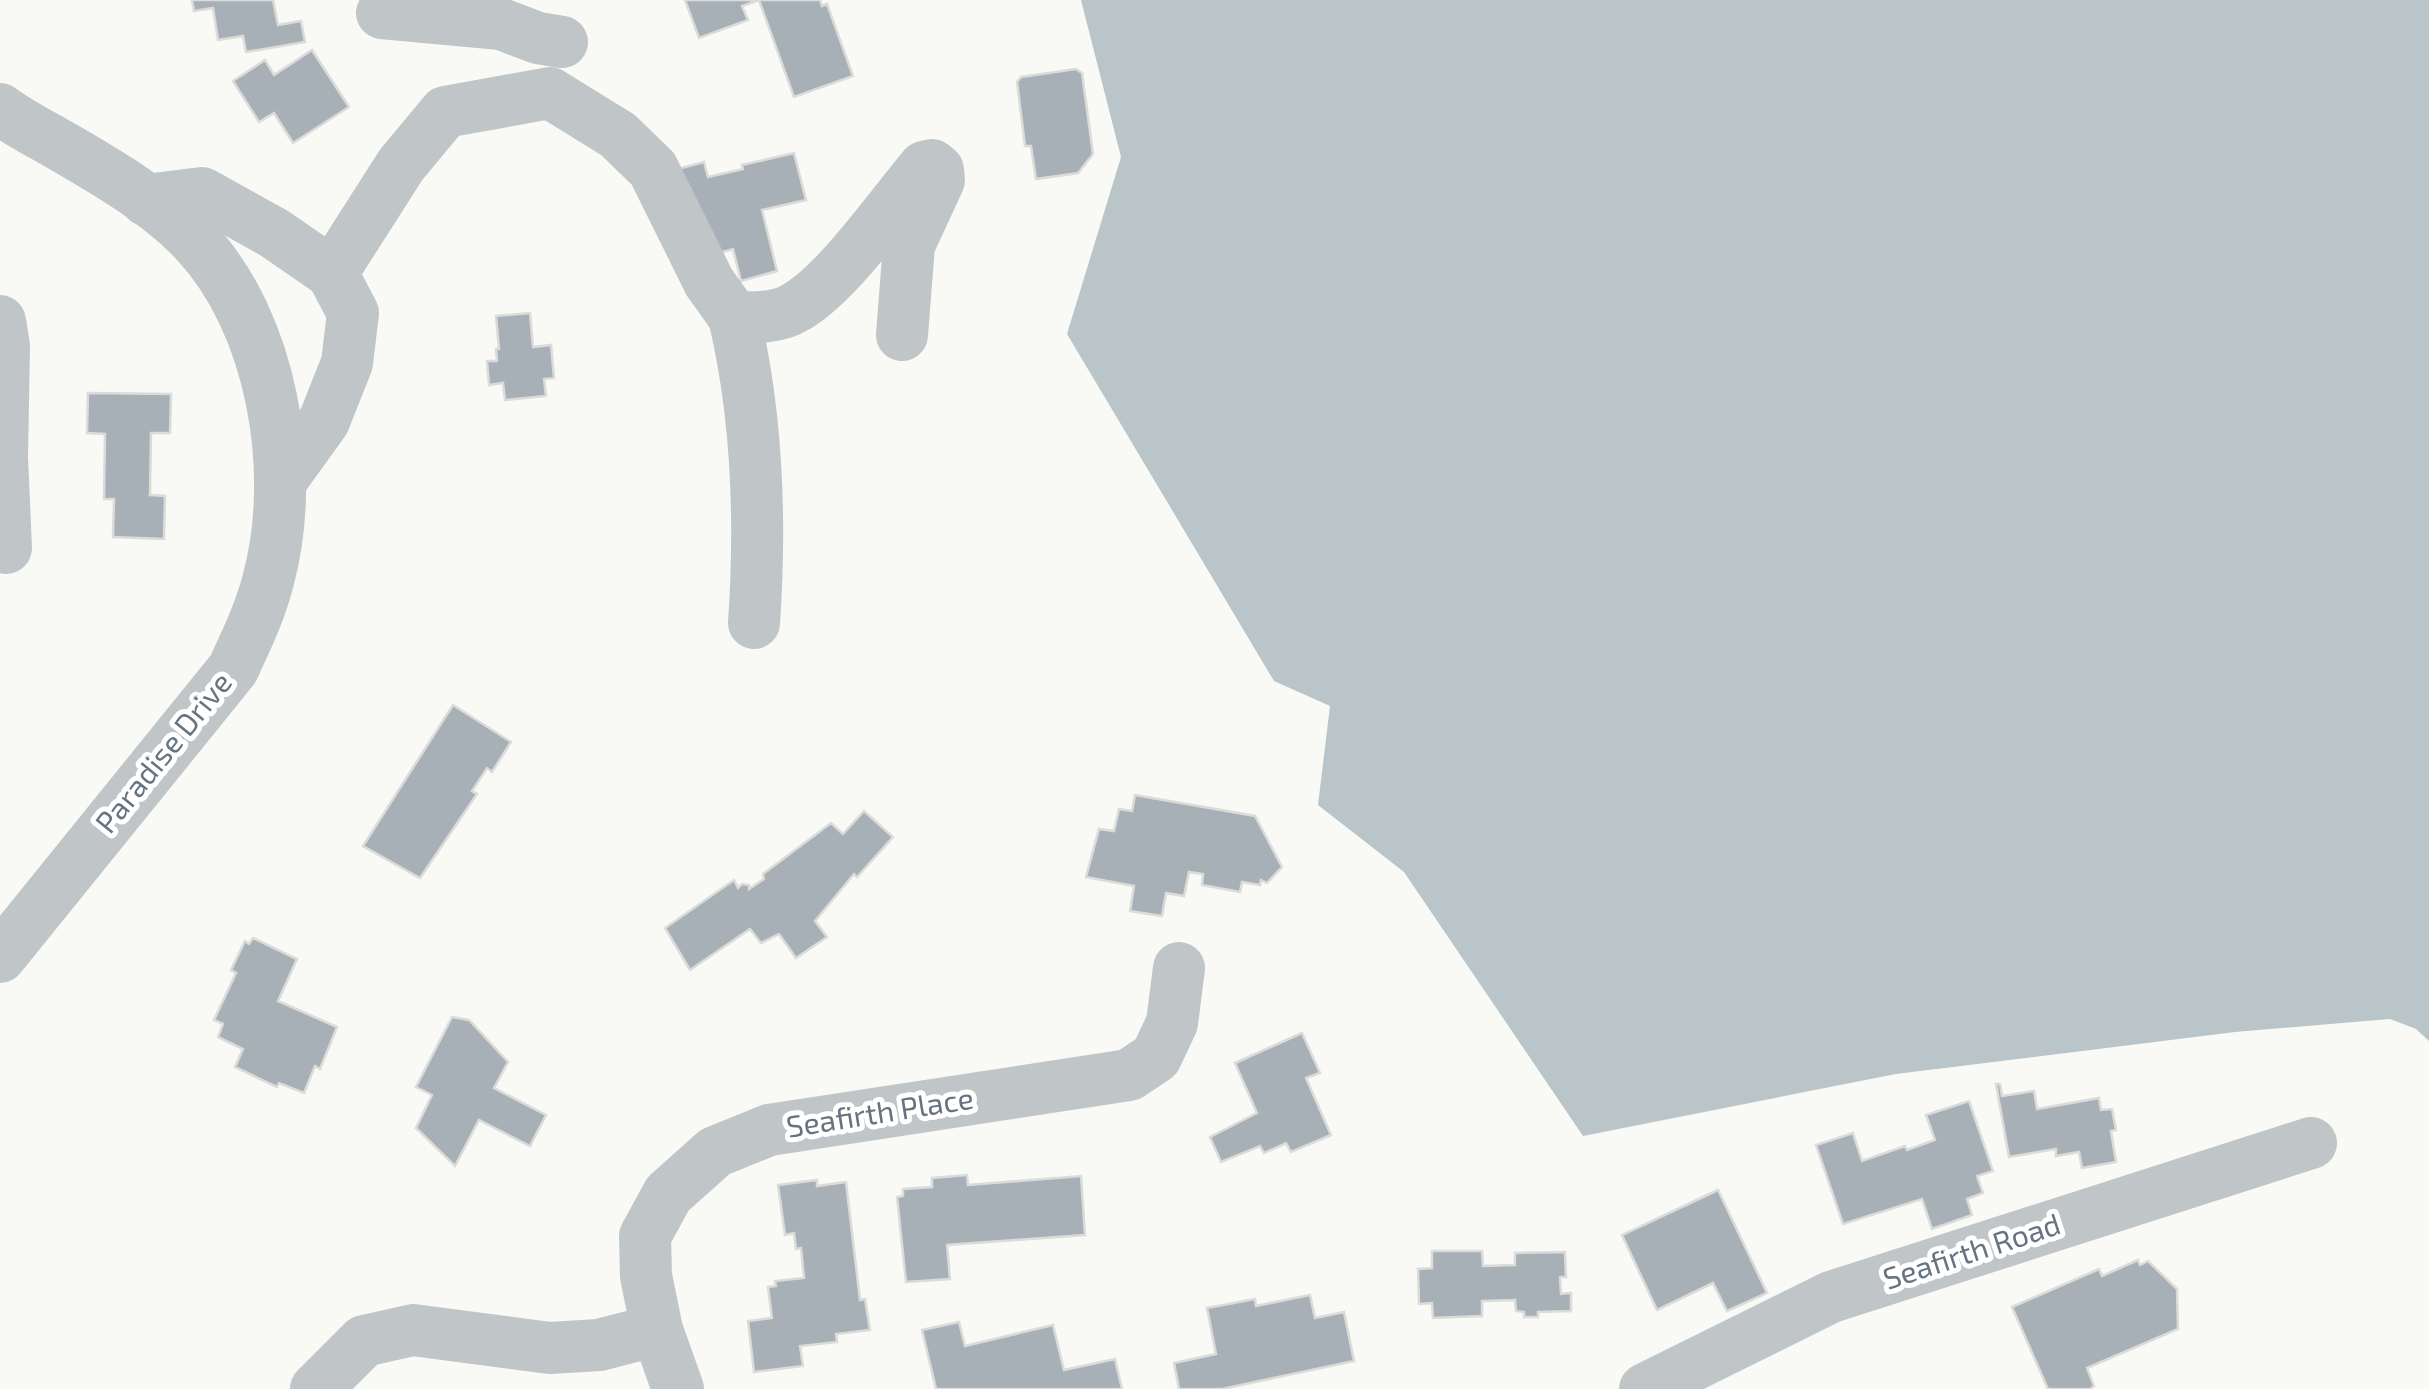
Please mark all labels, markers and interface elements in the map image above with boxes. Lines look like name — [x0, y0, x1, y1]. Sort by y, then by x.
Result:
street label: Paradise Drive — [87, 664, 238, 839]
street label: Seafirth Place — [784, 1078, 976, 1144]
street label: Seafirth Road — [1878, 1205, 2065, 1296]

